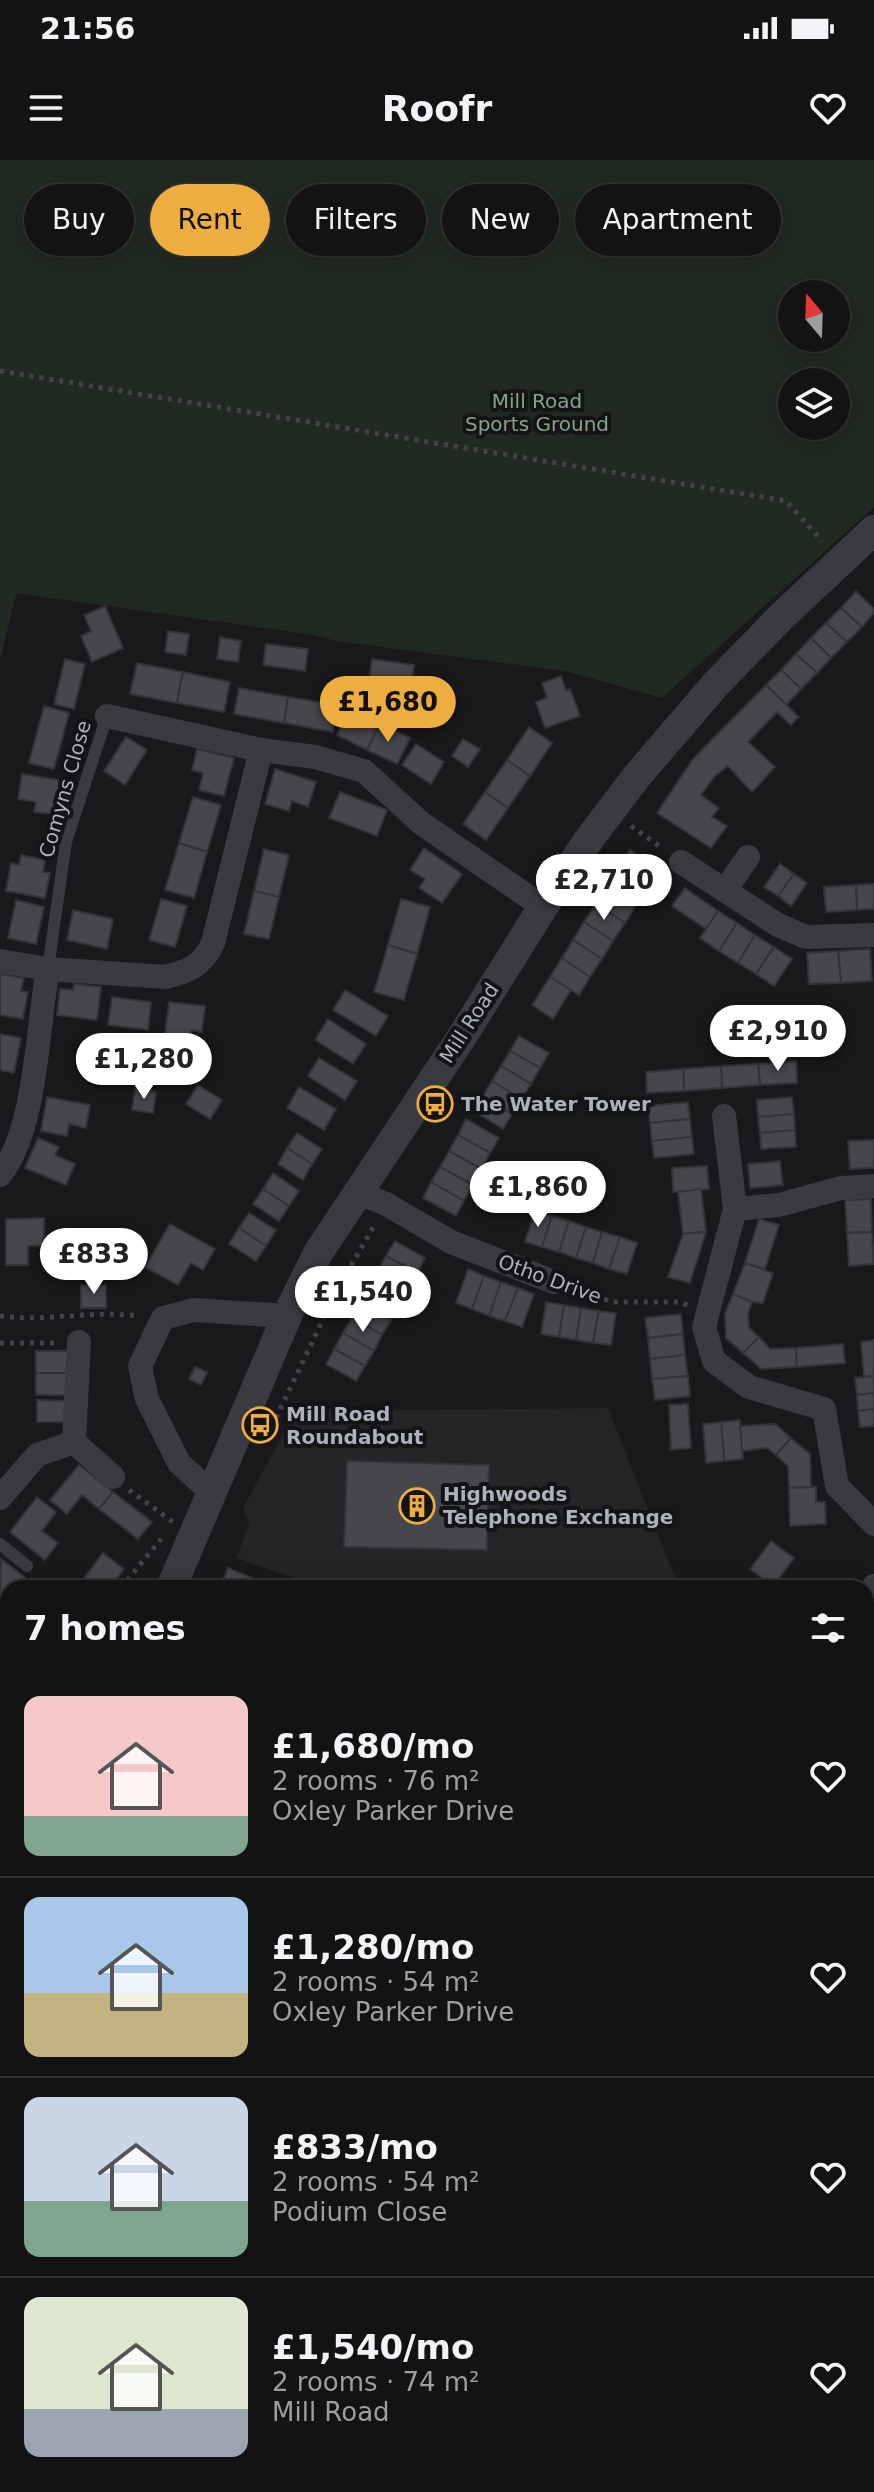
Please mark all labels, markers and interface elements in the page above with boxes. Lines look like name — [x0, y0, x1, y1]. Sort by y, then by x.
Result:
text: 21:56 — [40, 11, 136, 46]
icon: menu — [24, 86, 68, 130]
icon: heart — [806, 86, 850, 130]
text: Roofr — [382, 88, 492, 129]
chip: Buy — [24, 184, 134, 256]
chip: Rent — [150, 184, 270, 256]
chip: Filters — [286, 184, 426, 256]
chip: New — [442, 184, 559, 256]
chip: Apartment — [575, 184, 781, 256]
north arrow — [778, 280, 850, 352]
map controls — [778, 280, 850, 440]
button: layers — [778, 368, 850, 440]
park label: Mill Road Sports Ground — [465, 389, 609, 436]
pin: £1,680 — [323, 676, 453, 744]
text: £1,680 — [338, 687, 438, 717]
street label: Comyns Close — [34, 718, 96, 860]
pin: £2,710 — [539, 854, 669, 922]
text: £2,710 — [554, 865, 654, 895]
street label: Mill Road — [434, 979, 504, 1067]
pin: £2,910 — [713, 1005, 843, 1073]
text: £2,910 — [728, 1016, 828, 1046]
pin: £1,280 — [79, 1033, 209, 1101]
text: £1,280 — [94, 1044, 194, 1074]
bus stop icon: The Water Tower — [416, 1085, 454, 1123]
place label: The Water Tower — [461, 1092, 651, 1116]
pin: £1,860 — [473, 1161, 603, 1229]
text: £1,860 — [488, 1172, 588, 1202]
pin: £833 — [47, 1228, 141, 1296]
text: £833 — [58, 1239, 130, 1269]
street label: Otho Drive — [495, 1249, 605, 1309]
pin: £1,540 — [298, 1266, 428, 1334]
text: £1,540 — [313, 1277, 413, 1307]
place label: Mill Road Roundabout — [286, 1402, 424, 1449]
bus stop icon: Mill Road Roundabout — [241, 1406, 279, 1444]
place label: Highwoods Telephone Exchange — [443, 1482, 673, 1529]
building icon: Highwoods Telephone Exchange — [398, 1487, 436, 1525]
icon: filters — [806, 1606, 850, 1650]
text: 7 homes — [24, 1608, 186, 1648]
text: £1,680/mo — [272, 1726, 474, 1766]
icon: home — [88, 1728, 184, 1824]
icon: heart — [806, 1754, 850, 1798]
text: 2 rooms · 76 m² — [272, 1766, 480, 1796]
text: Oxley Parker Drive — [272, 1796, 514, 1826]
text: £1,280/mo — [272, 1927, 474, 1967]
icon: home — [88, 1929, 184, 2025]
icon: heart — [806, 1955, 850, 1999]
text: 2 rooms · 54 m² — [272, 1967, 480, 1997]
text: Oxley Parker Drive — [272, 1997, 514, 2027]
text: £833/mo — [272, 2127, 438, 2167]
icon: home — [88, 2129, 184, 2225]
icon: heart — [806, 2155, 850, 2199]
text: 2 rooms · 54 m² — [272, 2167, 480, 2197]
text: Podium Close — [272, 2197, 447, 2227]
text: £1,540/mo — [272, 2327, 474, 2367]
icon: home — [88, 2329, 184, 2425]
icon: heart — [806, 2355, 850, 2399]
text: 2 rooms · 74 m² — [272, 2367, 480, 2397]
text: Mill Road — [272, 2397, 390, 2427]

